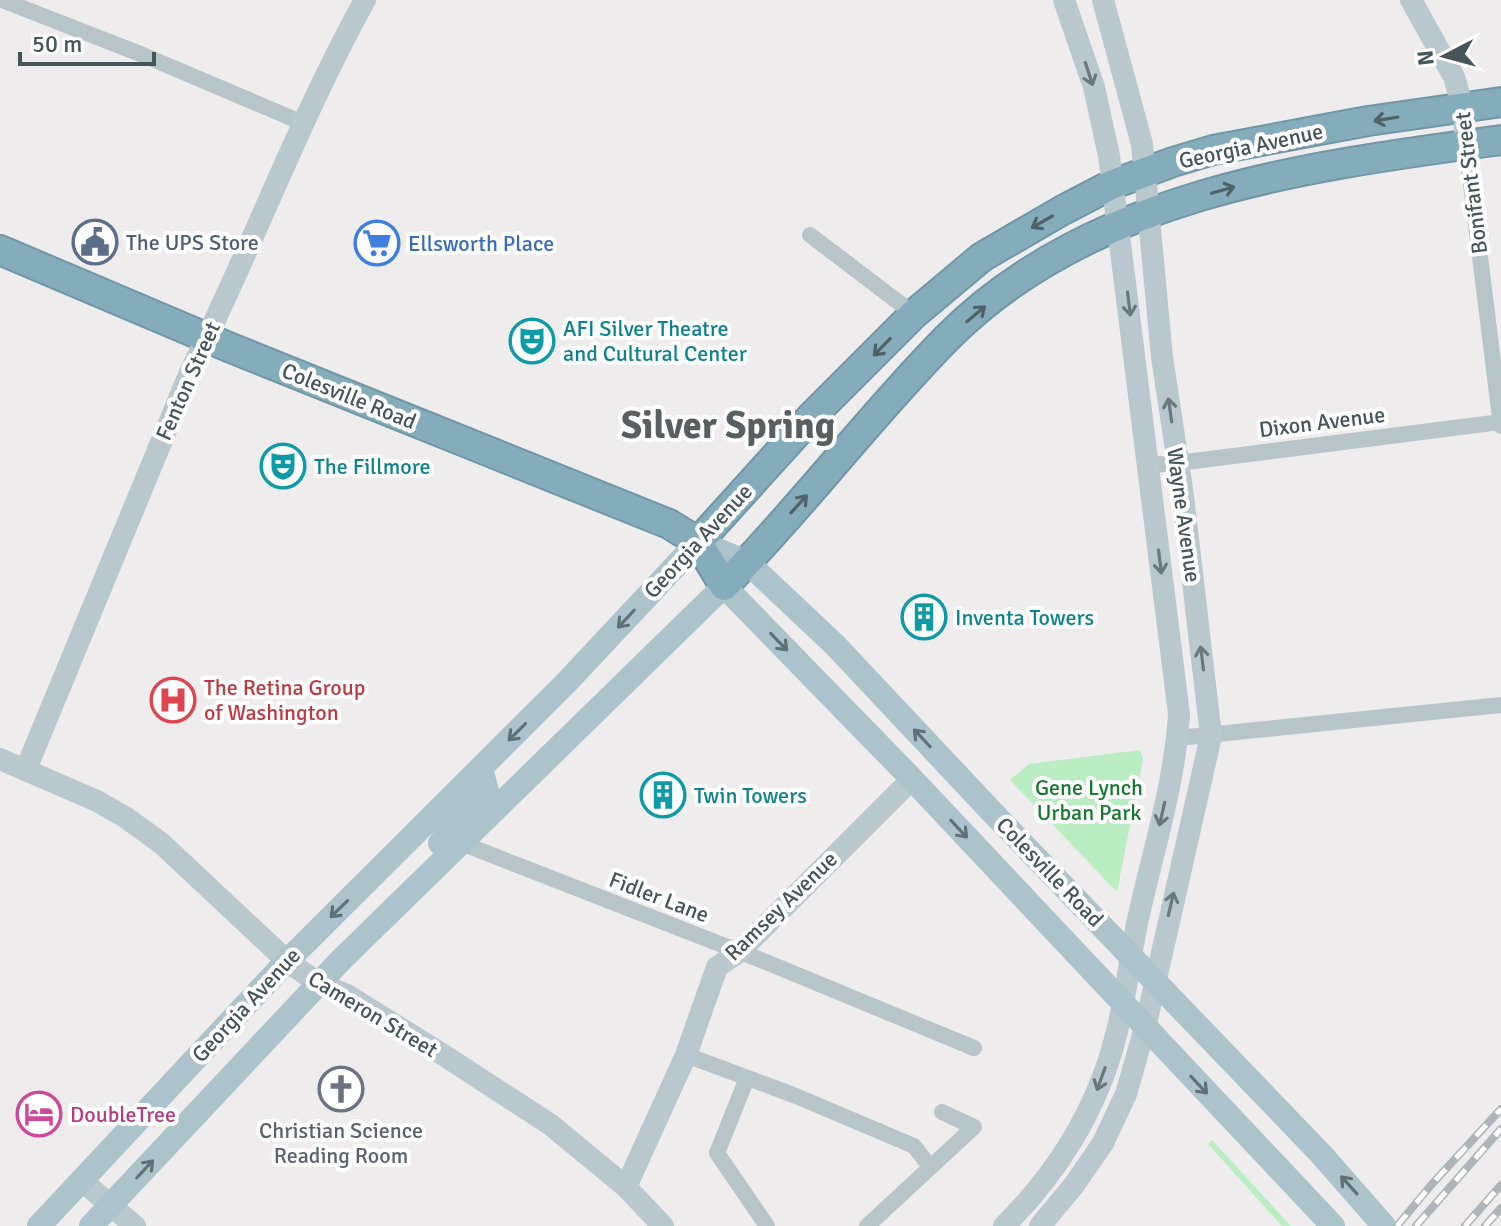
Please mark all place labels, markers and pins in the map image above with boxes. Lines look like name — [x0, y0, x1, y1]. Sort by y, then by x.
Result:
public building icon: The UPS Store — [71, 218, 119, 266]
supermarket icon: Ellsworth Place — [353, 219, 401, 267]
place label: The UPS Store — [126, 229, 259, 256]
place label: Ellsworth Place — [408, 230, 554, 257]
place label: AFI Silver Theatre and Cultural Center — [563, 315, 747, 367]
theatre icon: AFI Silver Theatre and Cultural Center — [508, 317, 556, 365]
theatre icon: The Fillmore — [259, 442, 307, 490]
place label: The Fillmore — [314, 453, 430, 480]
building icon: Inventa Towers — [900, 593, 948, 641]
place label: Inventa Towers — [955, 604, 1094, 631]
place label: The Retina Group of Washington — [204, 674, 365, 726]
hospital icon: The Retina Group of Washington — [149, 676, 197, 724]
building icon: Twin Towers — [639, 771, 687, 819]
place label: Twin Towers — [694, 782, 807, 809]
church icon: Christian Science Reading Room — [317, 1065, 365, 1113]
hotel icon: DoubleTree — [15, 1090, 63, 1138]
place label: DoubleTree — [70, 1101, 176, 1128]
place label: Christian Science Reading Room — [259, 1117, 423, 1169]

